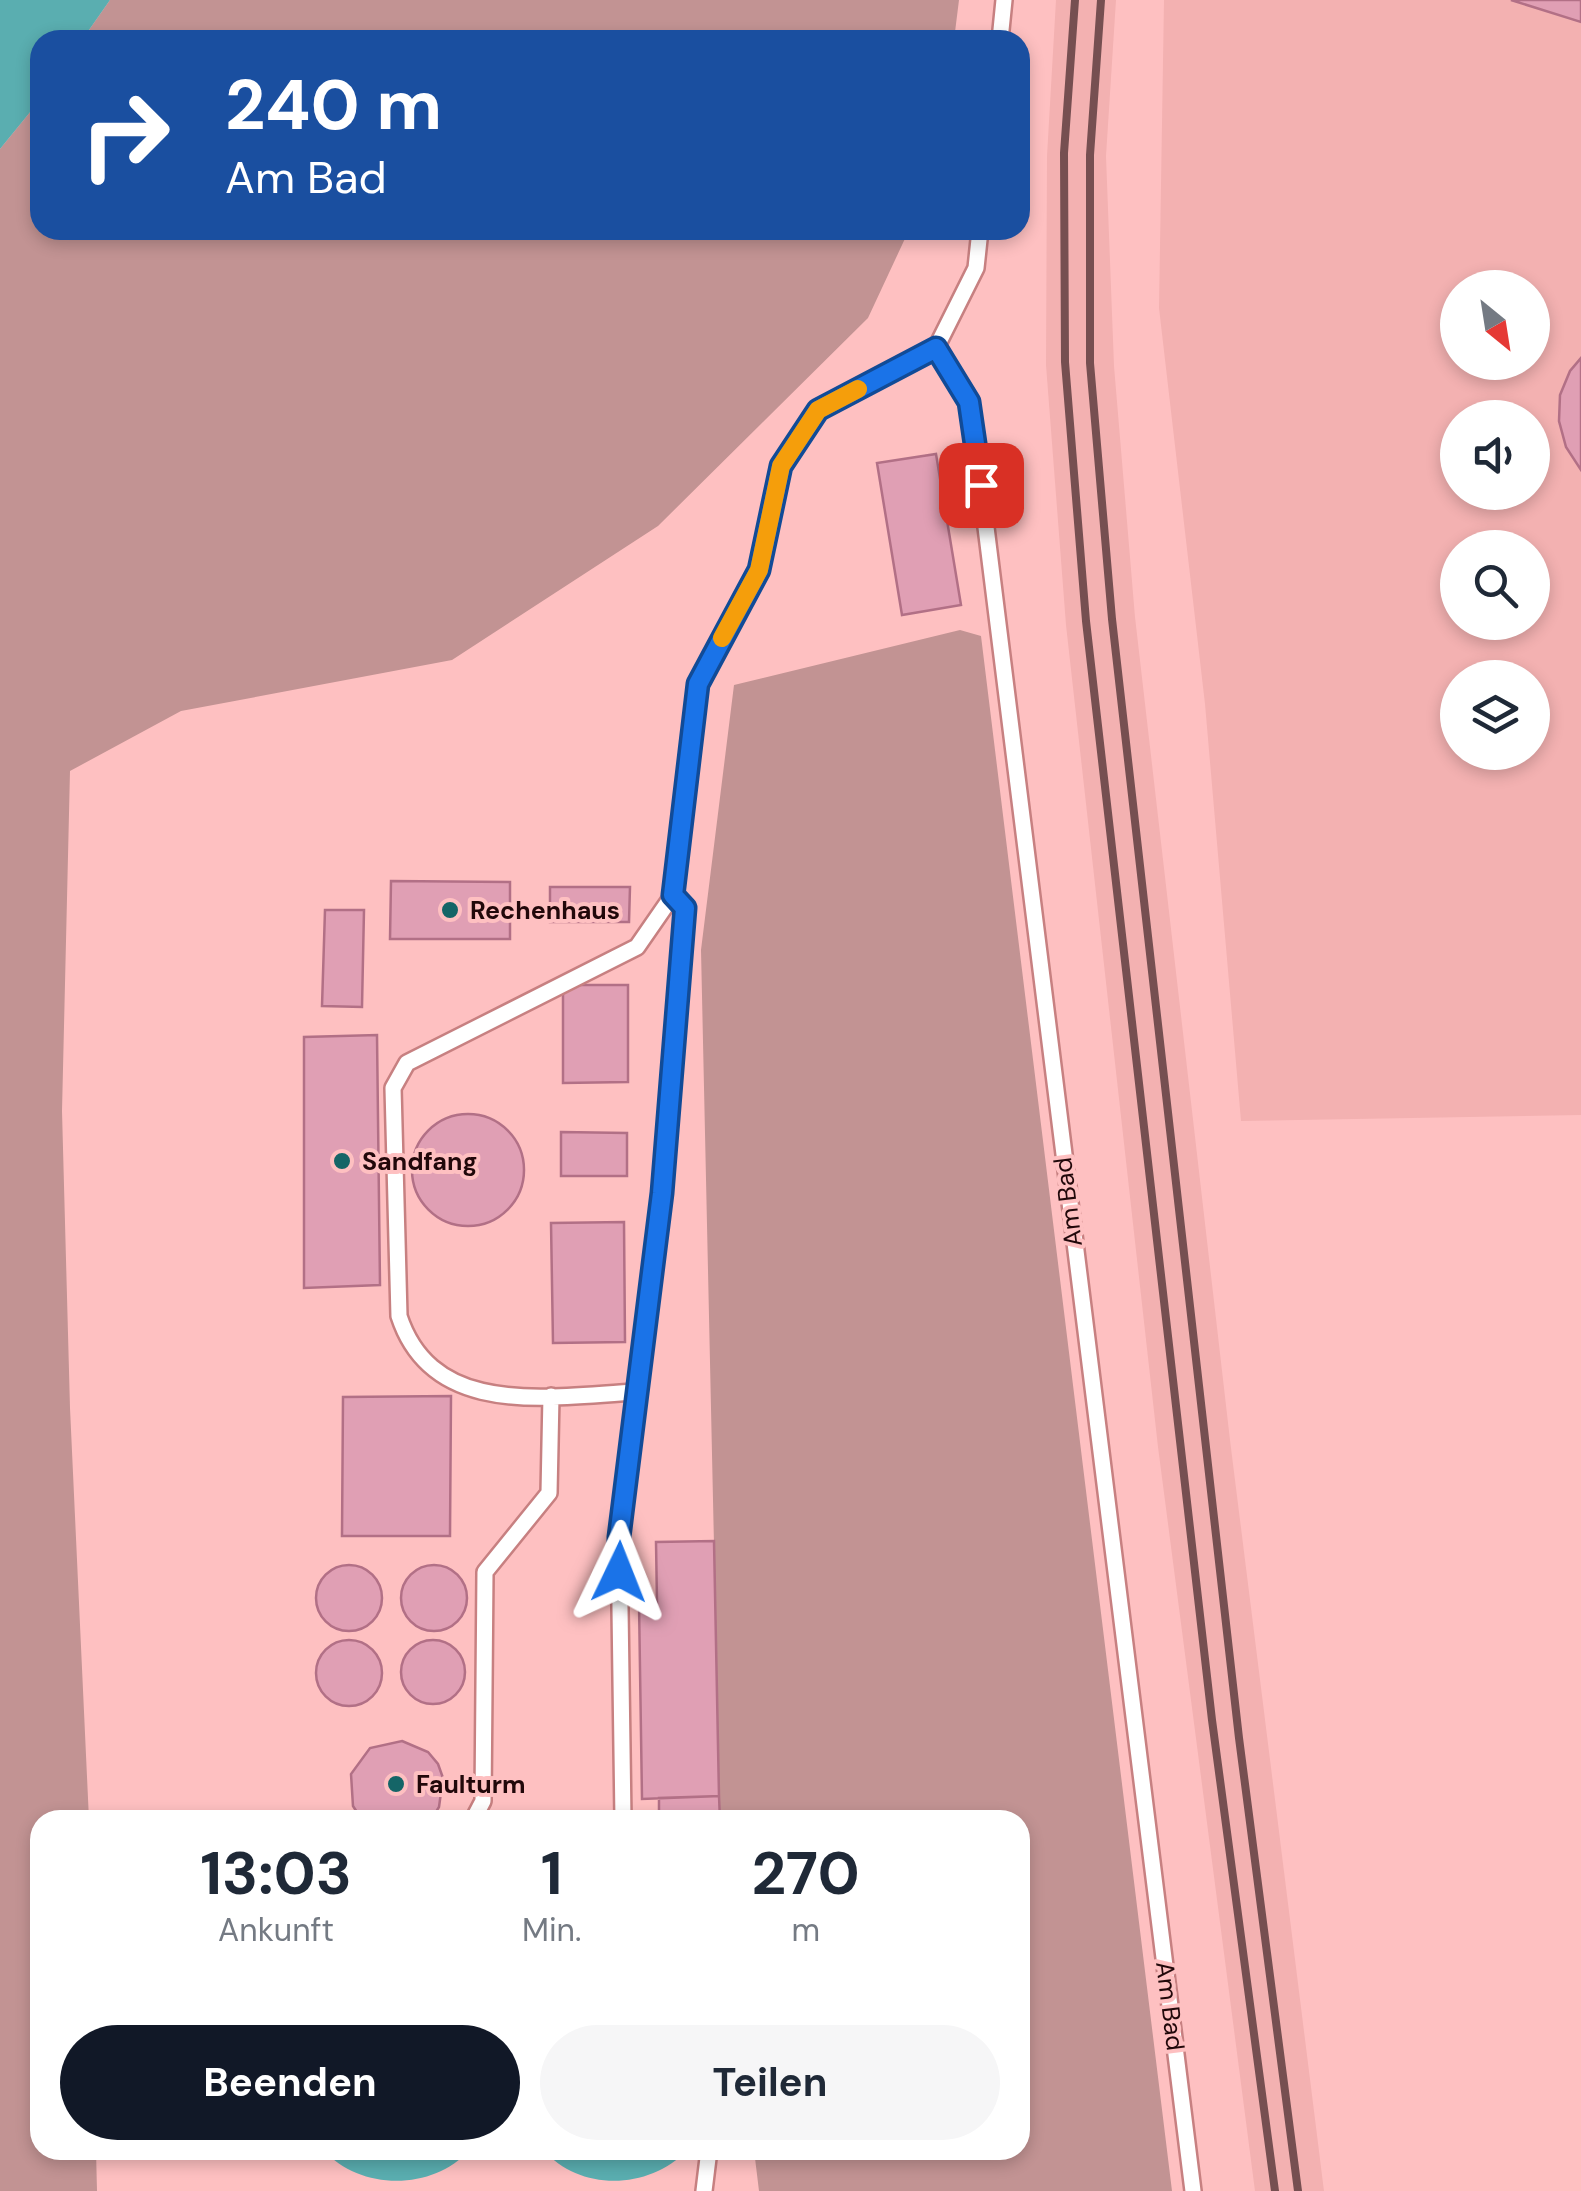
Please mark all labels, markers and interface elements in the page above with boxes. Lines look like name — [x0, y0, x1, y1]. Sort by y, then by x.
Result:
text: 240 m — [225, 60, 442, 151]
icon: right — [60, 70, 190, 200]
text: Am Bad — [225, 148, 387, 207]
north arrow — [1440, 270, 1550, 380]
map controls — [1440, 270, 1550, 770]
button: sound — [1440, 400, 1550, 510]
pin — [939, 443, 1024, 528]
icon: arrive — [954, 458, 1009, 513]
button: search — [1440, 530, 1550, 640]
button: layers — [1440, 660, 1550, 770]
place label: Rechenhaus — [470, 894, 620, 927]
marker: Rechenhaus — [439, 899, 461, 921]
place label: Sandfang — [362, 1145, 477, 1178]
marker: Sandfang — [331, 1150, 353, 1172]
street label: Am Bad — [1046, 1155, 1090, 1249]
position arrow — [567, 1520, 671, 1624]
place label: Faulturm — [416, 1768, 526, 1801]
marker: Faulturm — [385, 1773, 407, 1795]
text: 13:03 — [200, 1834, 352, 1913]
text: 1 — [541, 1834, 563, 1913]
text: 270 — [752, 1834, 860, 1913]
text: Ankunft — [218, 1909, 334, 1951]
text: Min. — [522, 1909, 581, 1951]
text: m — [791, 1909, 820, 1951]
street label: Am Bad — [1148, 1959, 1192, 2053]
button: Beenden — [60, 2025, 520, 2140]
button: Teilen — [540, 2025, 1000, 2140]

